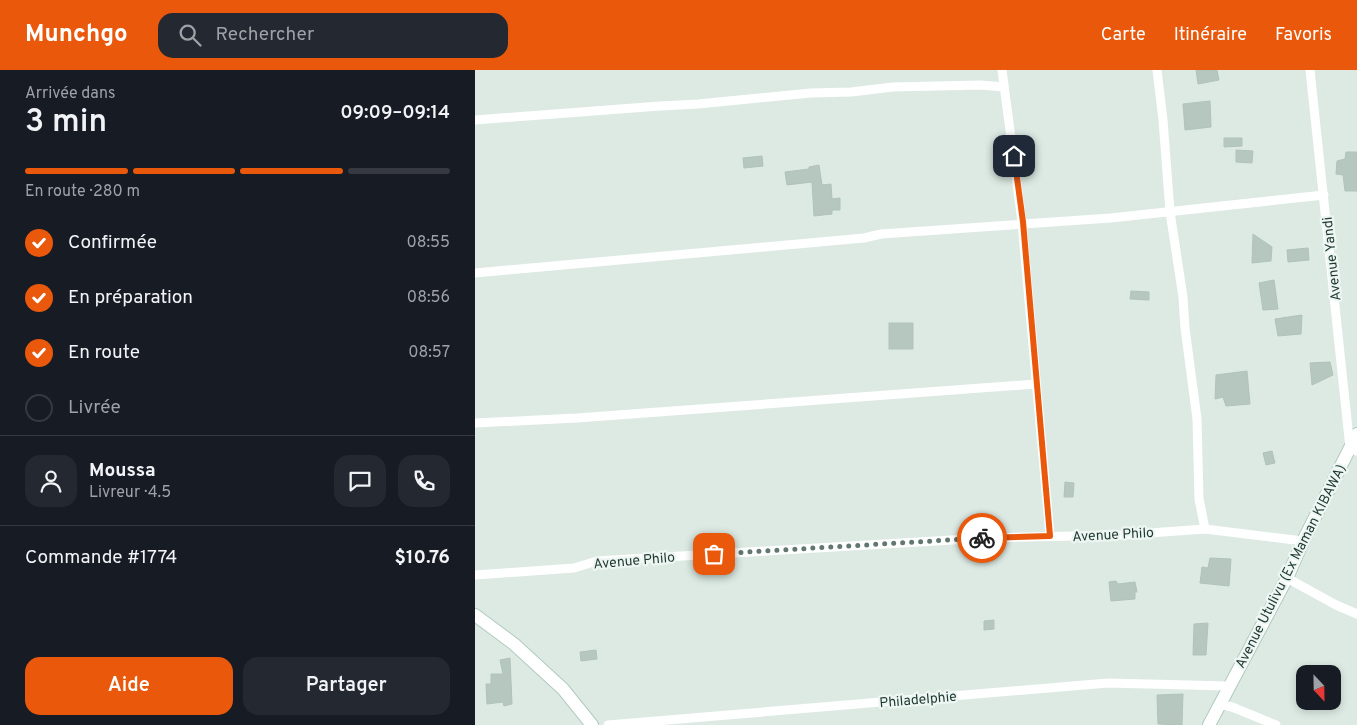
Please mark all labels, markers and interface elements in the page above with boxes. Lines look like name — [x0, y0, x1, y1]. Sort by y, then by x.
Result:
search box — [158, 13, 508, 58]
text: Munchgo — [25, 20, 128, 50]
icon: search — [176, 21, 204, 49]
text: Rechercher — [216, 23, 314, 47]
text: Carte — [1101, 24, 1146, 47]
text: Itinéraire — [1174, 24, 1247, 47]
text: Favoris — [1275, 24, 1332, 47]
text: Arrivée dans — [25, 84, 115, 104]
text: 09:09–09:14 — [340, 101, 450, 125]
text: 3 min — [25, 103, 107, 143]
pin — [993, 135, 1035, 177]
icon: home — [1000, 142, 1028, 170]
text: En route · 280 m — [25, 182, 140, 202]
street label: Avenue Yandi — [1320, 216, 1345, 302]
icon: check — [25, 229, 53, 257]
text: Confirmée — [68, 231, 157, 255]
text: 08:55 — [406, 233, 450, 253]
icon: check — [25, 284, 53, 312]
text: En préparation — [68, 286, 193, 310]
text: 08:56 — [407, 288, 450, 308]
icon: check — [25, 339, 53, 367]
text: En route — [68, 341, 140, 365]
text: 08:57 — [408, 343, 450, 363]
text: Livrée — [68, 396, 121, 420]
button: person — [25, 455, 77, 507]
button: chat — [334, 455, 386, 507]
button: phone — [398, 455, 450, 507]
text: Moussa — [89, 459, 156, 483]
street label: Avenue Utulivu (Ex Maman KIBAWA) — [1232, 462, 1350, 672]
text: Livreur · 4.5 — [89, 483, 171, 503]
courier — [957, 513, 1007, 563]
icon: bike — [968, 524, 996, 552]
street label: Avenue Philo — [1072, 525, 1155, 546]
pin — [693, 533, 735, 575]
icon: bag — [700, 540, 728, 568]
text: Commande #1774 — [25, 546, 177, 570]
text: $10.76 — [394, 546, 450, 570]
street label: Avenue Philo — [593, 549, 676, 574]
button: Aide — [25, 657, 233, 715]
button: Partager — [243, 657, 450, 715]
north arrow — [1296, 665, 1341, 710]
map controls — [1296, 665, 1341, 710]
street label: Philadelphie — [879, 689, 957, 712]

